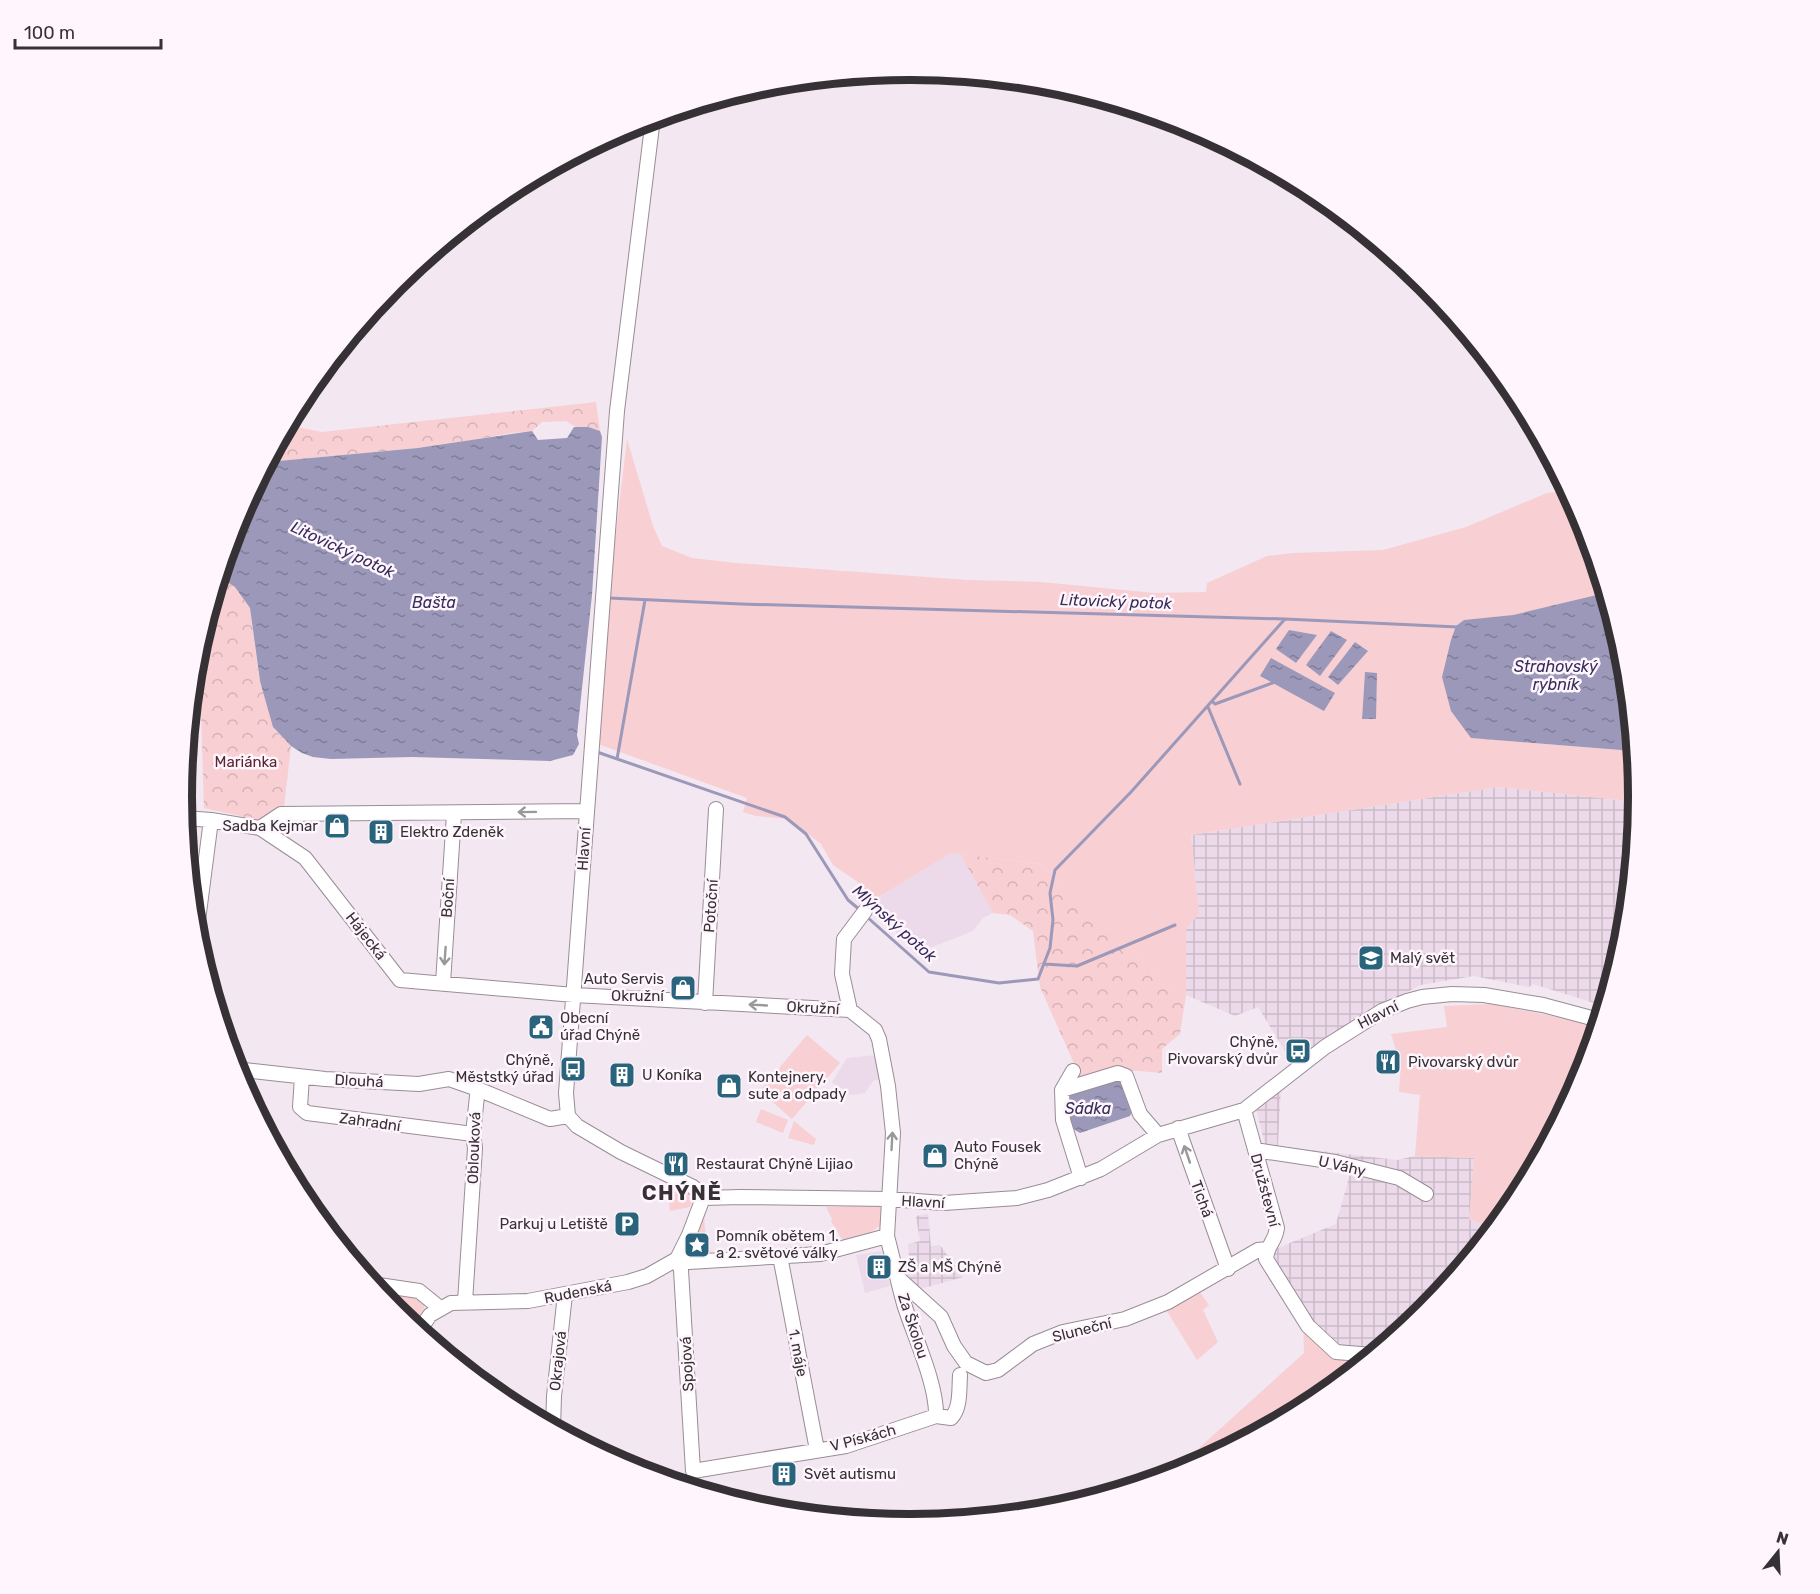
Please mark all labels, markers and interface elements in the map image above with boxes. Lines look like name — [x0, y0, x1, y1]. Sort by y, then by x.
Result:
scale bar — [15, 12, 160, 50]
text: 100 m — [24, 22, 75, 44]
water label: Litovický potok — [288, 517, 398, 582]
water label: Litovický potok — [1060, 590, 1173, 613]
water label: Bašta — [412, 593, 456, 612]
water label: Strahovský rybník — [1514, 657, 1599, 694]
park label: Mariánka — [215, 753, 277, 771]
one-way arrow — [518, 807, 538, 818]
shop icon: Sadba Kejmar — [322, 811, 352, 841]
place label: Sadba Kejmar — [222, 817, 318, 835]
building icon: Elektro Zdeněk — [366, 817, 396, 847]
place label: Elektro Zdeněk — [400, 823, 504, 841]
street label: Hlavní — [574, 825, 595, 871]
street label: Boční — [438, 876, 458, 918]
street label: Potoční — [700, 877, 722, 933]
water label: Mlýnský potok — [849, 881, 941, 966]
street label: Hájecká — [342, 909, 390, 963]
school or university icon: Malý svět — [1356, 943, 1386, 973]
one-way arrow — [439, 945, 450, 965]
place label: Malý svět — [1390, 949, 1455, 967]
place label: Auto Servis Okružní — [584, 970, 665, 1005]
shop icon: Auto Servis Okružní — [668, 973, 698, 1003]
street label: Hlavní — [1355, 996, 1403, 1033]
street label: Okružní — [786, 998, 841, 1018]
one-way arrow — [749, 1000, 769, 1011]
place label: Obecní úřad Chýně — [560, 1009, 640, 1044]
public building icon: Obecní úřad Chýně — [526, 1012, 556, 1042]
place label: Chýně, Pivovarský dvůr — [1167, 1033, 1278, 1068]
bus stop icon: Chýně, Pivovarský dvůr — [1283, 1036, 1313, 1066]
restaurant icon: Pivovarský dvůr — [1373, 1047, 1403, 1077]
place label: Chýně, Měststký úřad — [456, 1051, 554, 1086]
place label: Pivovarský dvůr — [1408, 1053, 1519, 1071]
bus stop icon: Chýně, Měststký úřad — [558, 1054, 588, 1084]
building icon: U Koníka — [607, 1060, 637, 1090]
place label: U Koníka — [642, 1066, 702, 1084]
place label: Kontejnery, sute a odpady — [748, 1068, 847, 1103]
street label: Dlouhá — [334, 1071, 384, 1091]
shop icon: Kontejnery, sute a odpady — [714, 1071, 744, 1101]
water label: Sádka — [1065, 1099, 1111, 1118]
street label: Zahradní — [338, 1109, 403, 1135]
street label: Oblouková — [464, 1112, 484, 1184]
one-way arrow — [886, 1132, 897, 1152]
place label: Auto Fousek Chýně — [954, 1138, 1041, 1173]
shop icon: Auto Fousek Chýně — [920, 1141, 950, 1171]
one-way arrow — [1180, 1145, 1191, 1164]
restaurant icon: Restaurat Chýně Lijiao — [661, 1149, 691, 1179]
street label: Družstevní — [1247, 1151, 1284, 1230]
street label: U Váhy — [1316, 1152, 1368, 1180]
place label: Restaurat Chýně Lijiao — [696, 1155, 853, 1173]
street label: Tichá — [1187, 1178, 1217, 1220]
district label: CHÝNĚ — [642, 1180, 722, 1205]
street label: Hlavní — [901, 1192, 947, 1212]
parking icon: Parkuj u Letiště — [612, 1209, 642, 1239]
place label: Parkuj u Letiště — [499, 1215, 608, 1233]
place label: Pomník obětem 1. a 2. světové války — [716, 1227, 839, 1262]
place icon: Pomník obětem 1. a 2. světové války — [682, 1230, 712, 1260]
building icon: ZŠ a MŠ Chýně — [864, 1252, 894, 1282]
place label: ZŠ a MŠ Chýně — [898, 1258, 1002, 1276]
street label: Rudenská — [543, 1277, 613, 1307]
street label: Za Školou — [894, 1291, 932, 1361]
street label: Sluneční — [1050, 1314, 1115, 1346]
street label: 1. máje — [785, 1328, 811, 1378]
street label: Okrajová — [546, 1330, 570, 1392]
street label: Spojová — [677, 1336, 697, 1392]
street label: V Pískách — [828, 1421, 898, 1455]
building icon: Svět autismu — [769, 1459, 799, 1489]
place label: Svět autismu — [804, 1465, 896, 1483]
north arrow — [1748, 1522, 1808, 1582]
text: N — [1774, 1527, 1791, 1549]

